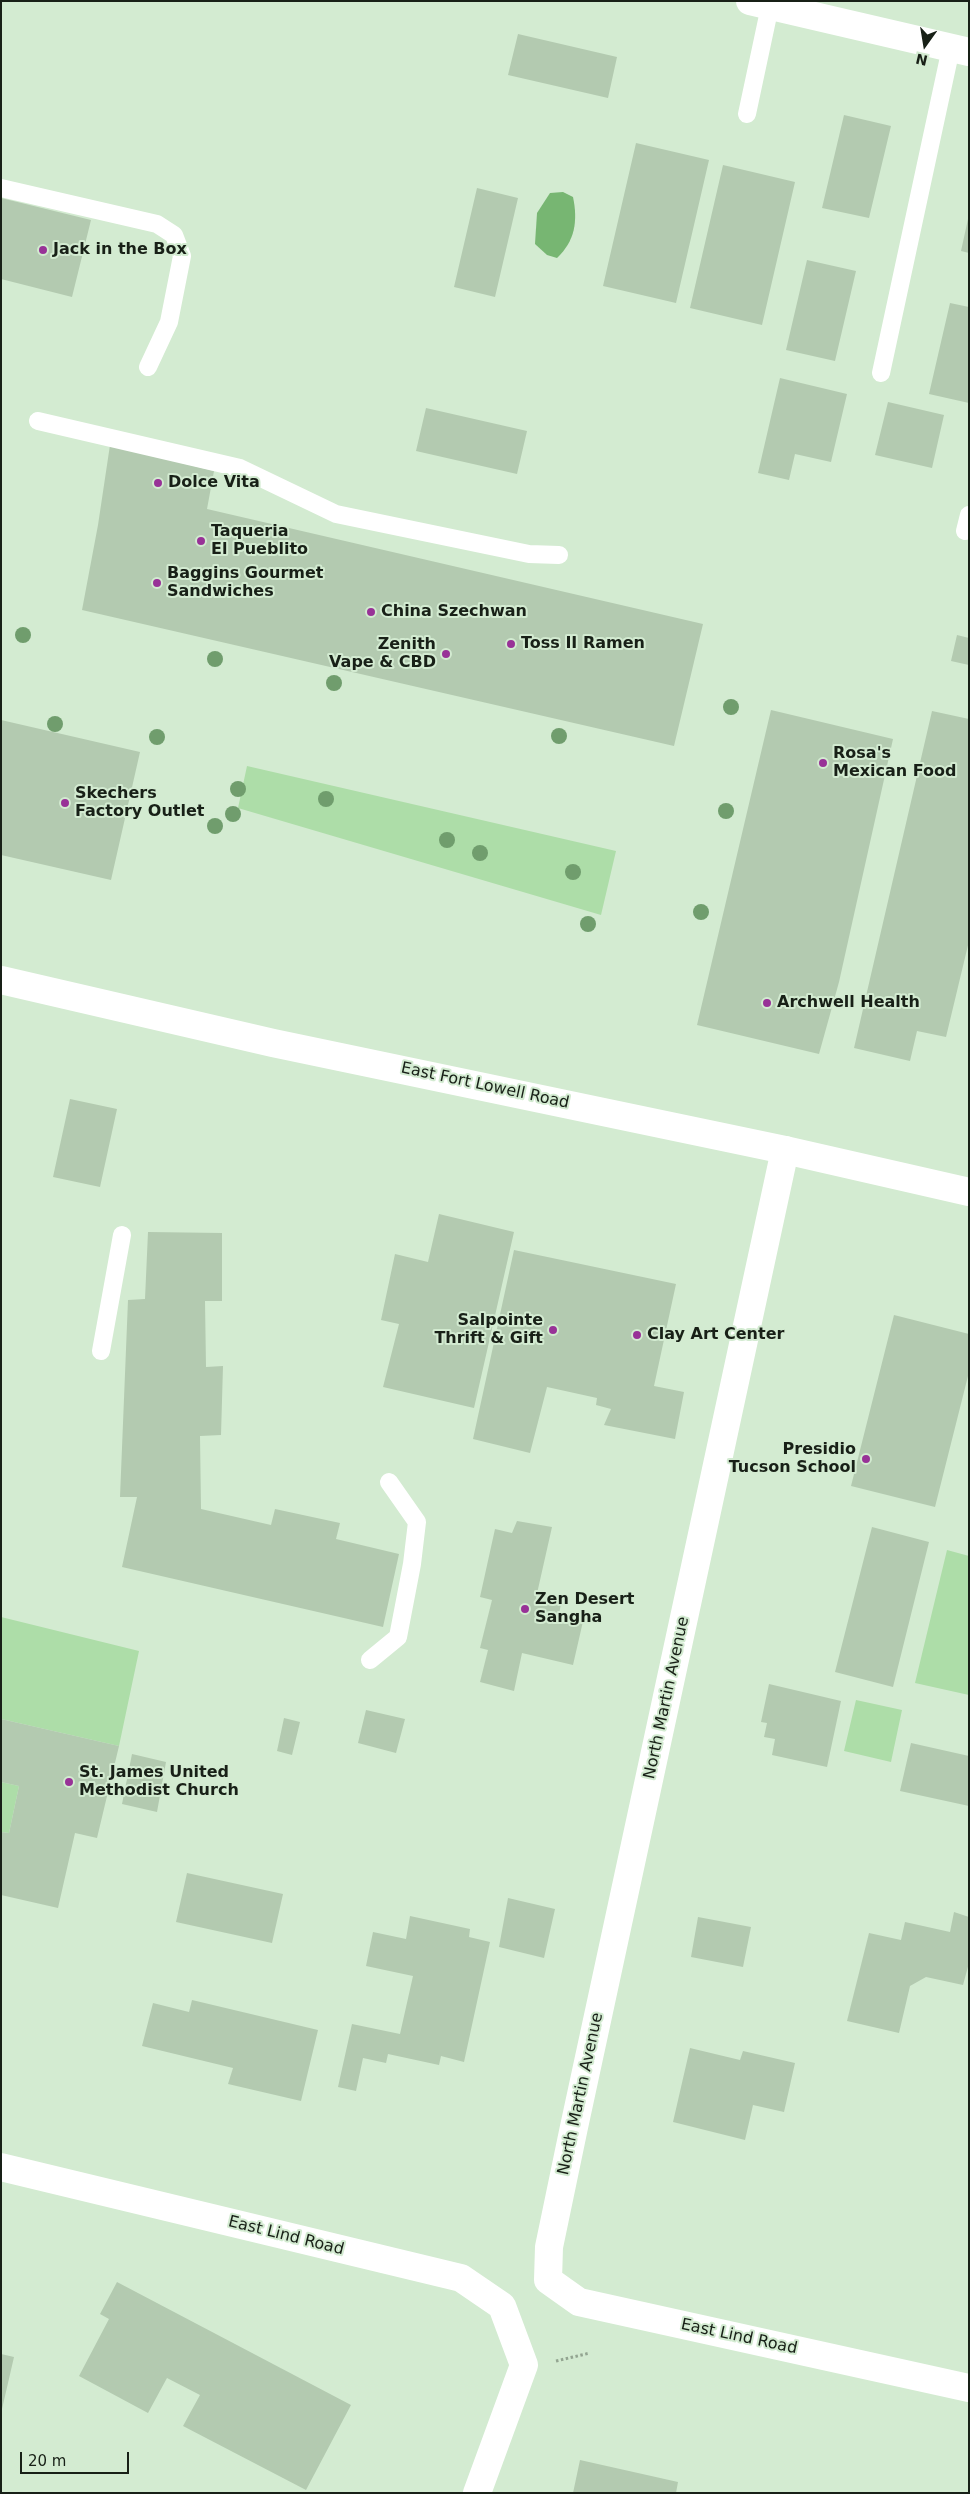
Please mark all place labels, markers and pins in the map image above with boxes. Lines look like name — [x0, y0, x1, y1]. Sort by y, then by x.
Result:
place label: Jack in the Box — [53, 240, 187, 260]
marker: Jack in the Box — [37, 244, 49, 256]
place label: Dolce Vita — [168, 473, 260, 493]
marker: Dolce Vita — [152, 477, 164, 489]
place label: Taqueria El Pueblito — [211, 522, 308, 560]
marker: Taqueria El Pueblito — [195, 535, 207, 547]
place label: Baggins Gourmet Sandwiches — [167, 564, 323, 602]
marker: Baggins Gourmet Sandwiches — [151, 577, 163, 589]
place label: China Szechwan — [381, 602, 527, 622]
marker: China Szechwan — [365, 606, 377, 618]
place label: Toss II Ramen — [521, 634, 645, 654]
place label: Zenith Vape & CBD — [329, 635, 436, 673]
marker: Toss II Ramen — [505, 638, 517, 650]
marker: Zenith Vape & CBD — [440, 648, 452, 660]
place label: Rosa's Mexican Food — [833, 744, 957, 782]
marker: Rosa's Mexican Food — [817, 757, 829, 769]
place label: Skechers Factory Outlet — [75, 784, 204, 822]
marker: Skechers Factory Outlet — [59, 797, 71, 809]
place label: Archwell Health — [777, 993, 920, 1013]
marker: Archwell Health — [761, 997, 773, 1009]
place label: Salpointe Thrift & Gift — [434, 1311, 543, 1349]
marker: Salpointe Thrift & Gift — [547, 1324, 559, 1336]
place label: Clay Art Center — [647, 1325, 784, 1345]
marker: Clay Art Center — [631, 1329, 643, 1341]
place label: Presidio Tucson School — [729, 1440, 856, 1478]
marker: Presidio Tucson School — [860, 1453, 872, 1465]
place label: Zen Desert Sangha — [535, 1590, 634, 1628]
marker: Zen Desert Sangha — [519, 1603, 531, 1615]
place label: St. James United Methodist Church — [79, 1763, 239, 1801]
marker: St. James United Methodist Church — [63, 1776, 75, 1788]

